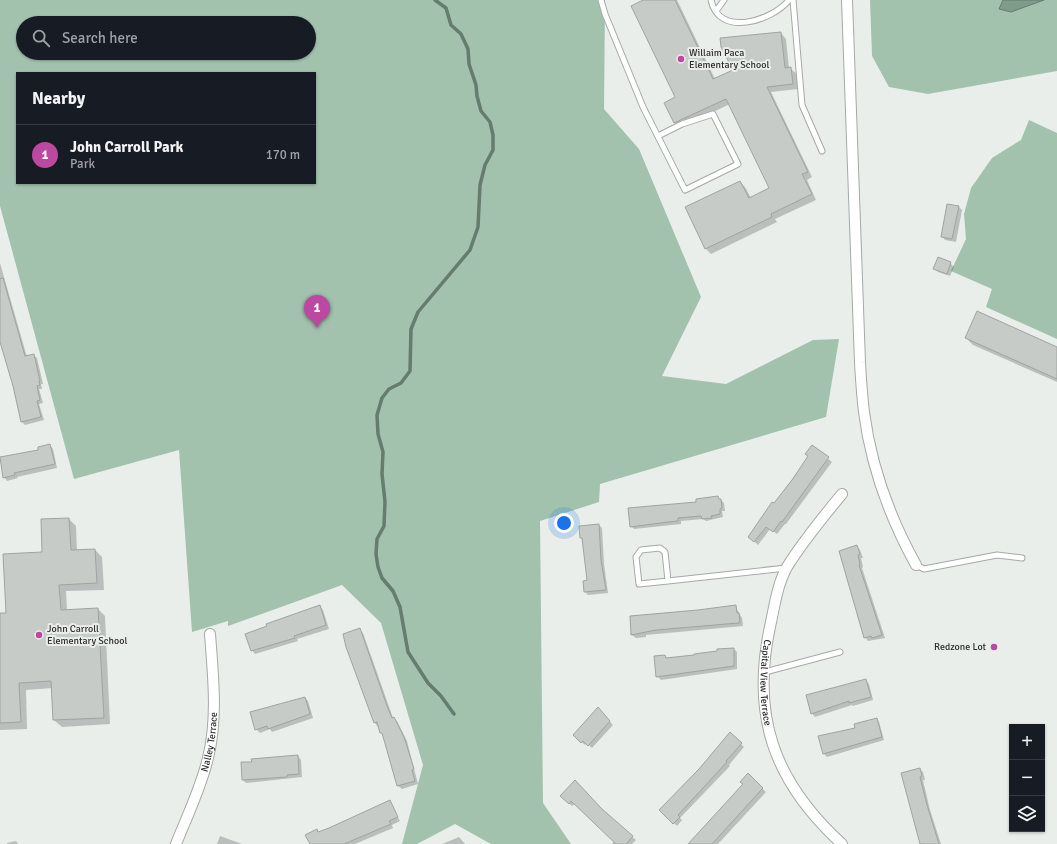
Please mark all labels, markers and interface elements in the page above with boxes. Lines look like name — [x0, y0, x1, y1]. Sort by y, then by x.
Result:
search box — [16, 16, 316, 60]
icon: search — [30, 27, 52, 49]
text: Search here — [62, 29, 138, 47]
place label: Willaim Paca Elementary School — [689, 47, 769, 71]
marker: Willaim Paca Elementary School — [676, 54, 686, 64]
text: Nearby — [32, 88, 85, 109]
text: John Carroll Park — [70, 138, 183, 156]
text: 1 — [41, 147, 49, 163]
text: 170 m — [266, 147, 300, 163]
text: Park — [70, 156, 95, 172]
pin: 1 — [304, 295, 330, 328]
your location — [554, 513, 574, 533]
place label: John Carroll Elementary School — [47, 623, 127, 647]
marker: John Carroll Elementary School — [34, 630, 44, 640]
street label: Capital View Terrace — [757, 638, 774, 727]
place label: Redzone Lot — [934, 641, 986, 653]
marker: Redzone Lot — [989, 642, 999, 652]
street label: Nalley Terrace — [199, 712, 220, 773]
map controls — [1009, 724, 1045, 832]
button: + — [1009, 724, 1045, 760]
button: − — [1009, 760, 1045, 796]
button: layers — [1009, 796, 1045, 832]

